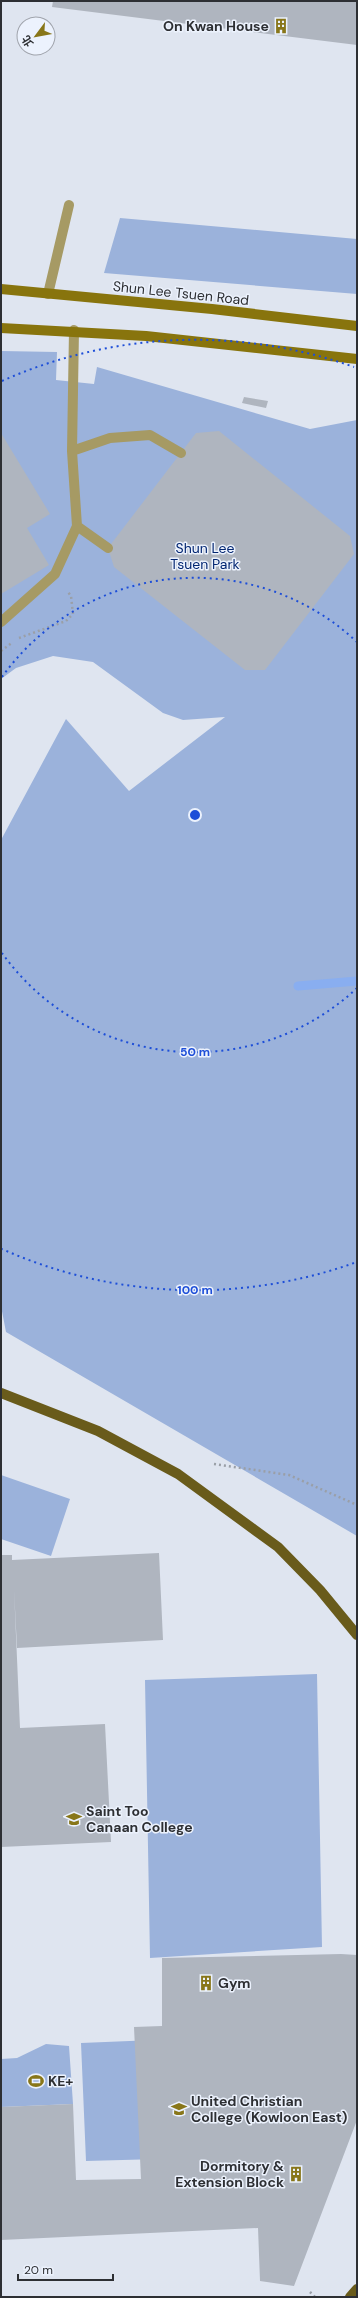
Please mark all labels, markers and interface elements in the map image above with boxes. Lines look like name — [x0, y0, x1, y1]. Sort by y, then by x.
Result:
north arrow — [16, 16, 56, 56]
place label: On Kwan House — [163, 17, 269, 35]
building icon: On Kwan House — [272, 17, 290, 35]
text: 北 — [19, 33, 36, 50]
street label: Shun Lee Tsuen Road — [112, 277, 250, 309]
park label: Shun Lee Tsuen Park — [170, 539, 240, 573]
centre of rings — [188, 808, 202, 822]
text: 50 m — [180, 1044, 210, 1060]
text: 100 m — [177, 1282, 213, 1298]
place label: Saint Too Canaan College — [86, 1802, 193, 1836]
school or university icon: Saint Too Canaan College — [65, 1810, 83, 1828]
building icon: Gym — [197, 1974, 215, 1992]
place label: Gym — [218, 1974, 251, 1992]
sports icon: KE+ — [27, 2072, 45, 2090]
place label: KE+ — [48, 2072, 73, 2090]
place label: United Christian College (Kowloon East) — [191, 2092, 348, 2126]
school or university icon: United Christian College (Kowloon East) — [170, 2100, 188, 2118]
place label: Dormitory & Extension Block — [175, 2157, 284, 2191]
building icon: Dormitory & Extension Block — [287, 2165, 305, 2183]
scale bar — [18, 2256, 113, 2282]
text: 20 m — [24, 2262, 53, 2278]

